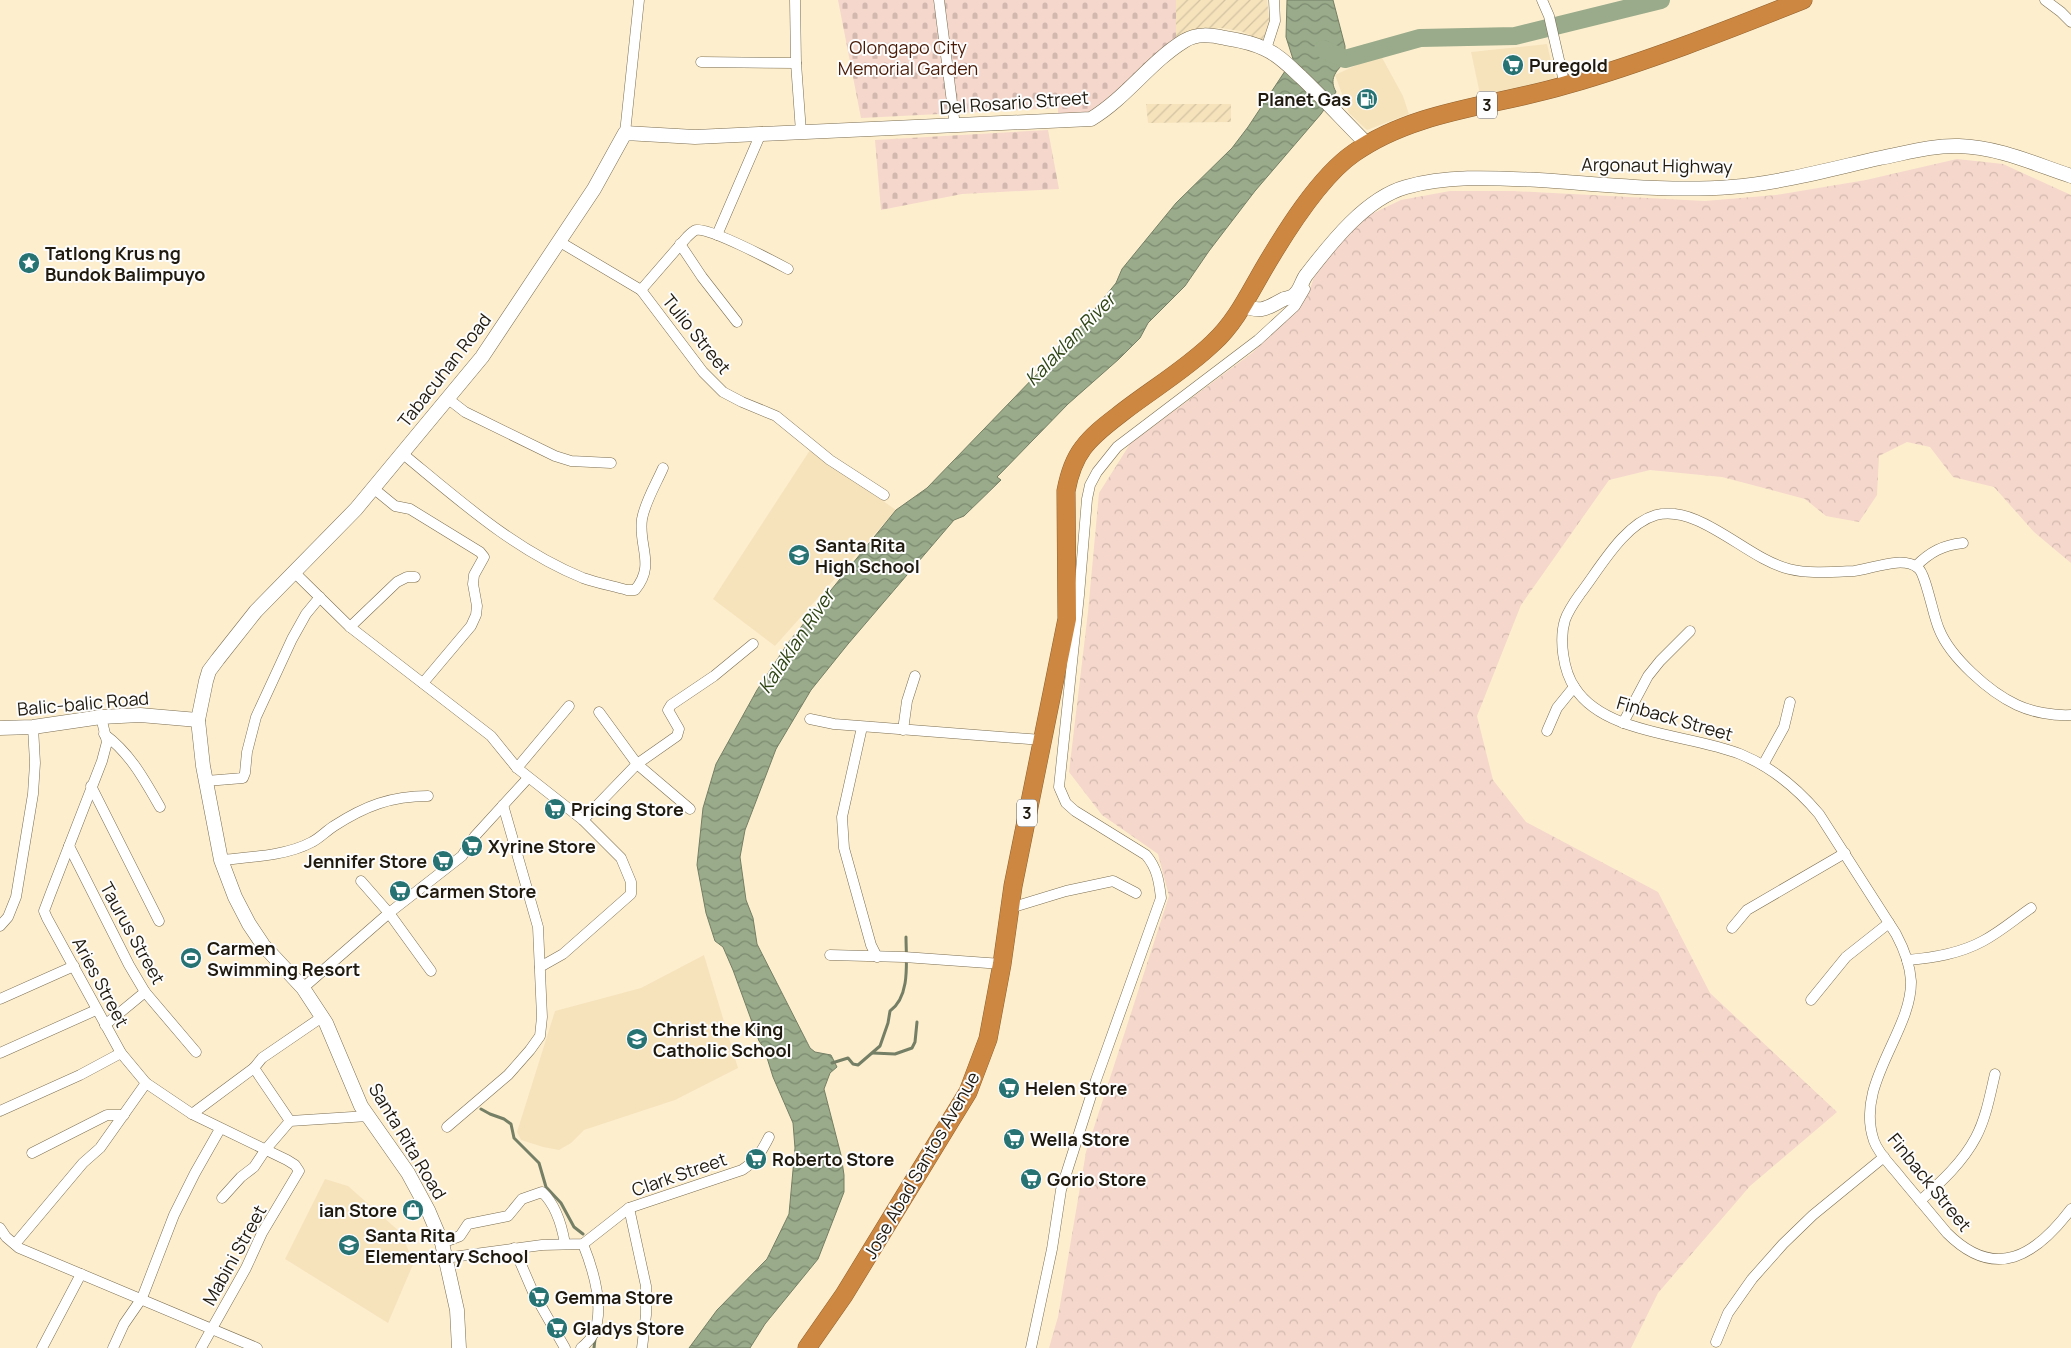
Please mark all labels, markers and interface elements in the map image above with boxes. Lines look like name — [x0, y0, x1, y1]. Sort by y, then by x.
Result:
park label: Olongapo City Memorial Garden — [838, 35, 978, 80]
supermarket icon: Puregold — [1501, 53, 1525, 77]
place label: Puregold — [1529, 53, 1608, 77]
street label: Del Rosario Street — [939, 85, 1089, 119]
place label: Planet Gas — [1257, 87, 1351, 111]
fuel station icon: Planet Gas — [1355, 87, 1379, 111]
road number: 3 — [1477, 92, 1497, 118]
street label: Argonaut Highway — [1581, 152, 1733, 178]
place label: Tatlong Krus ng Bundok Balimpuyo — [45, 241, 205, 286]
place icon: Tatlong Krus ng Bundok Balimpuyo — [17, 251, 41, 275]
water label: Kalaklan River — [1019, 285, 1123, 391]
street label: Tulio Street — [657, 289, 737, 379]
street label: Tabacuhan Road — [392, 308, 496, 432]
place label: Santa Rita High School — [815, 533, 920, 578]
school or university icon: Santa Rita High School — [787, 543, 811, 567]
water label: Kalaklan River — [752, 582, 842, 698]
street label: Balic-balic Road — [16, 685, 150, 721]
street label: Finback Street — [1614, 690, 1736, 746]
supermarket icon: Pricing Store — [543, 797, 567, 821]
place label: Pricing Store — [571, 797, 684, 821]
road number: 3 — [1017, 800, 1037, 826]
supermarket icon: Xyrine Store — [460, 834, 484, 858]
place label: Xyrine Store — [488, 834, 596, 858]
place label: Jennifer Store — [304, 849, 427, 873]
supermarket icon: Jennifer Store — [431, 849, 455, 873]
street label: Taurus Street — [95, 878, 171, 988]
supermarket icon: Carmen Store — [388, 879, 412, 903]
place label: Carmen Store — [416, 879, 537, 903]
street label: Aries Street — [67, 933, 135, 1031]
place label: Carmen Swimming Resort — [207, 936, 360, 981]
sports icon: Carmen Swimming Resort — [179, 946, 203, 970]
place label: Christ the King Catholic School — [653, 1017, 792, 1062]
school or university icon: Christ the King Catholic School — [625, 1027, 649, 1051]
street label: Jose Abad Santos Avenue — [857, 1067, 985, 1263]
supermarket icon: Helen Store — [997, 1076, 1021, 1100]
place label: Helen Store — [1025, 1076, 1128, 1100]
street label: Santa Rita Road — [364, 1078, 452, 1204]
supermarket icon: Wella Store — [1002, 1127, 1026, 1151]
place label: Wella Store — [1030, 1127, 1130, 1151]
street label: Finback Street — [1883, 1128, 1977, 1236]
street label: Clark Street — [628, 1147, 730, 1201]
supermarket icon: Roberto Store — [744, 1147, 768, 1171]
place label: Roberto Store — [772, 1147, 894, 1171]
supermarket icon: Gorio Store — [1019, 1167, 1043, 1191]
place label: Gorio Store — [1047, 1167, 1147, 1191]
place label: ian Store — [319, 1198, 397, 1222]
shop icon: ian Store — [401, 1198, 425, 1222]
street label: Mabini Street — [197, 1200, 271, 1310]
place label: Santa Rita Elementary School — [365, 1223, 528, 1268]
school or university icon: Santa Rita Elementary School — [337, 1233, 361, 1257]
supermarket icon: Gemma Store — [527, 1285, 551, 1309]
place label: Gemma Store — [555, 1285, 673, 1309]
supermarket icon: Gladys Store — [545, 1316, 569, 1340]
place label: Gladys Store — [573, 1316, 684, 1340]

